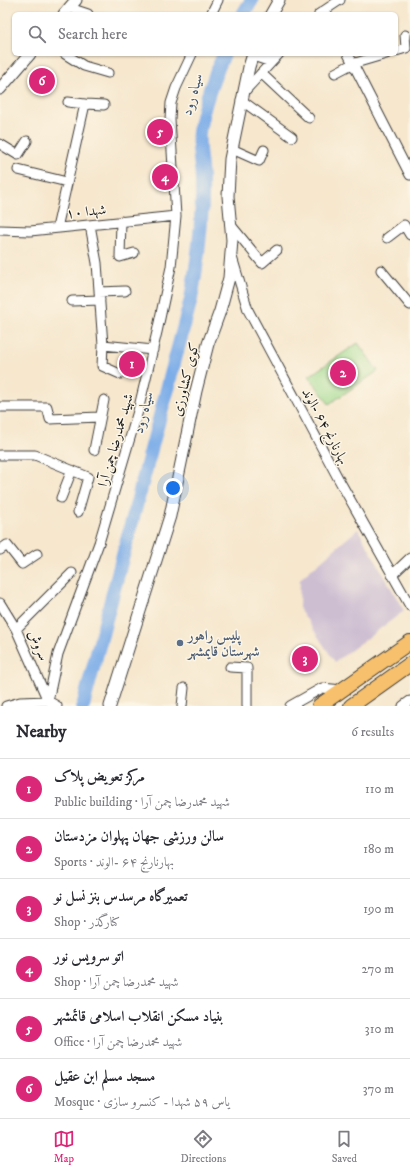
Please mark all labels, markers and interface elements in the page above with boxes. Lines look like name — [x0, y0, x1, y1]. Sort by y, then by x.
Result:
search box — [12, 12, 398, 56]
icon: search — [26, 23, 48, 45]
text: Search here — [58, 25, 127, 44]
pin: 6 — [29, 66, 55, 96]
water label: سیاه رود — [177, 71, 208, 118]
pin: 5 — [147, 117, 173, 147]
pin: 4 — [152, 162, 178, 192]
street label: شهدا ۱۰ — [65, 201, 107, 223]
street label: کوی کشاورزی — [168, 340, 204, 418]
pin: 1 — [119, 349, 145, 379]
pin: 2 — [330, 358, 356, 388]
street label: بهارنارنج ۶۴ -الوند — [295, 385, 353, 469]
water label: سیاه رود — [129, 389, 158, 435]
street label: شهید محمدرضا چمن آرا — [94, 391, 138, 489]
your location — [163, 478, 183, 498]
street label: سروش — [23, 627, 53, 664]
place label: پلیس راهور شهرستان قایمشهر — [186, 627, 260, 661]
marker: پلیس راهور شهرستان قایمشهر — [175, 638, 185, 648]
pin: 3 — [292, 644, 318, 674]
text: Nearby — [16, 721, 66, 743]
text: 6 results — [351, 724, 394, 740]
text: مرکز تعویض پلاک — [54, 767, 145, 786]
text: 1 — [27, 781, 31, 797]
text: 110 m — [365, 781, 394, 797]
text: Public building · شهید محمدرضا چمن آرا — [54, 794, 230, 810]
text: سالن ورزشی جهان پهلوان مزدستان — [54, 827, 224, 846]
text: 2 — [26, 841, 32, 857]
text: 180 m — [363, 841, 394, 857]
text: Sports · بهارنارنج ۶۴ -الوند — [54, 854, 174, 870]
text: تعمیرگاه مرسدس بنز نسل نو — [54, 887, 188, 906]
text: 3 — [27, 901, 31, 917]
text: 190 m — [363, 901, 394, 917]
text: Shop · کنارگذر — [54, 914, 120, 930]
text: اتو سرویس نور — [54, 947, 124, 966]
text: 4 — [25, 961, 33, 977]
text: 270 m — [362, 961, 394, 977]
text: Shop · شهید محمدرضا چمن آرا — [54, 974, 178, 990]
text: بنیاد مسکن انقلاب اسلامی قائمشهر — [54, 1007, 224, 1026]
text: 5 — [26, 1021, 32, 1037]
text: 310 m — [365, 1021, 394, 1037]
text: Office · شهید محمدرضا چمن آرا — [54, 1034, 182, 1050]
text: مسجد مسلم ابن عقیل — [54, 1067, 155, 1086]
text: 6 — [26, 1081, 32, 1097]
text: 370 m — [363, 1081, 394, 1097]
text: Mosque · یاس ۵۹ شهدا - کنسرو سازی — [54, 1094, 230, 1110]
tab: Map — [53, 1128, 75, 1166]
tab: Directions — [181, 1128, 226, 1166]
tab: Saved — [332, 1128, 357, 1166]

